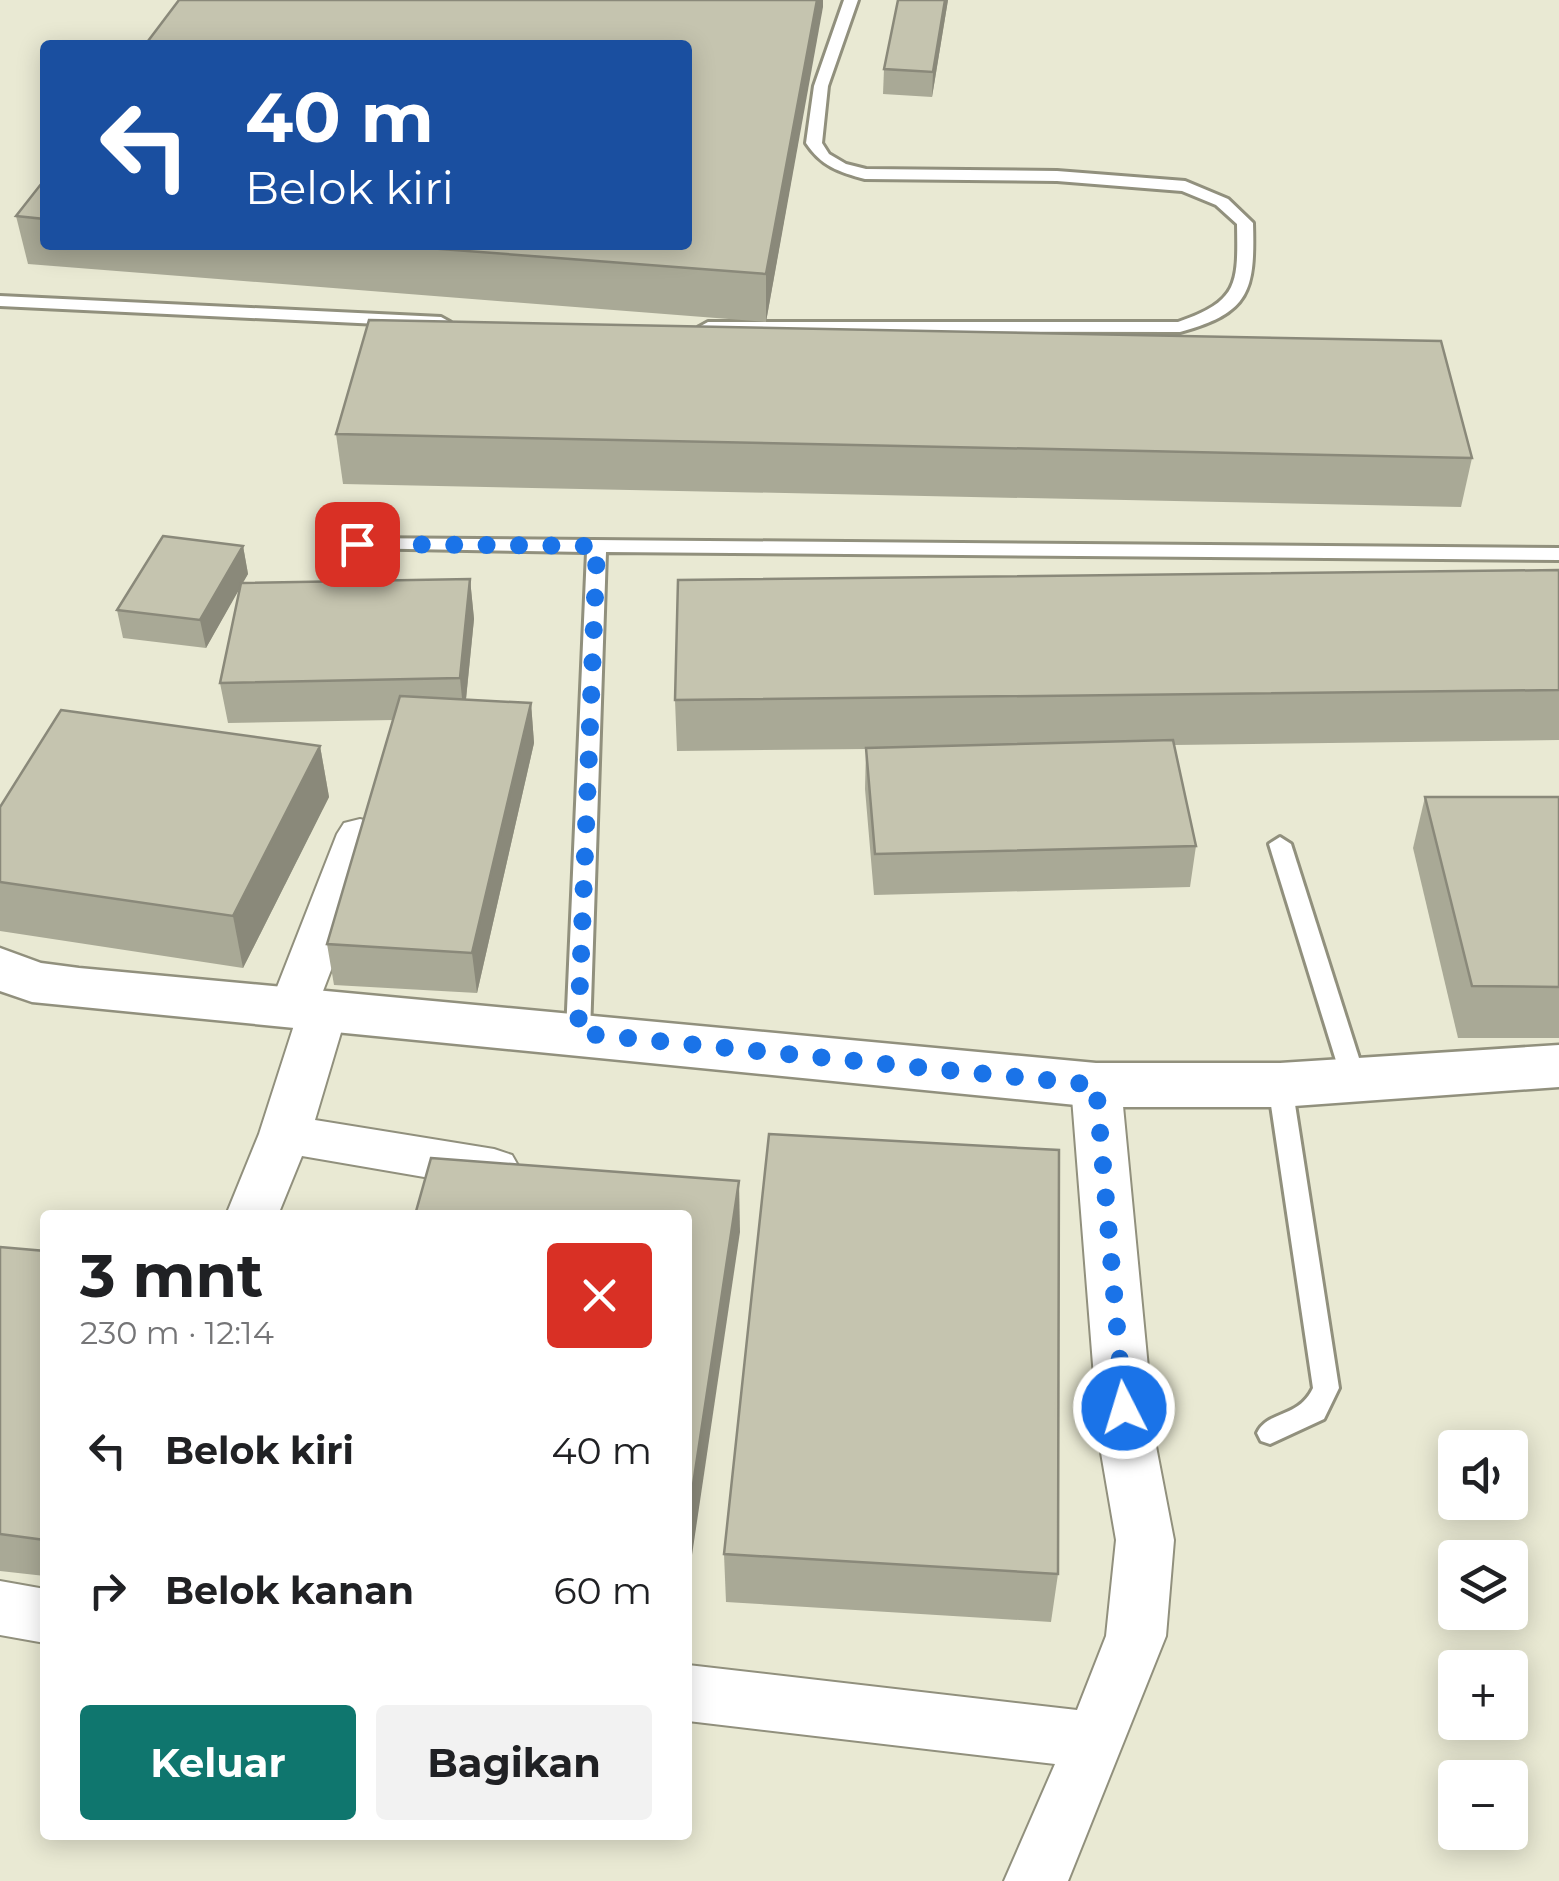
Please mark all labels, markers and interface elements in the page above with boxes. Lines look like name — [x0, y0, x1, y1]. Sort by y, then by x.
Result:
text: 40 m — [245, 74, 434, 160]
icon: left — [80, 80, 210, 210]
text: Belok kiri — [245, 160, 454, 215]
pin — [315, 502, 400, 587]
icon: arrive — [330, 517, 385, 572]
text: 3 mnt — [80, 1239, 263, 1312]
button: close — [547, 1243, 652, 1348]
text: 230 m · 12:14 — [80, 1313, 274, 1352]
position arrow — [1072, 1356, 1176, 1460]
icon: left — [80, 1423, 135, 1478]
text: Belok kiri — [165, 1427, 354, 1474]
text: 40 m — [551, 1427, 652, 1474]
map controls — [1438, 1430, 1528, 1850]
button: sound — [1438, 1430, 1528, 1520]
button: layers — [1438, 1540, 1528, 1630]
icon: right — [80, 1563, 135, 1618]
text: Belok kanan — [165, 1567, 414, 1614]
text: 60 m — [553, 1567, 652, 1614]
button: + — [1438, 1650, 1528, 1740]
button: Keluar — [80, 1705, 356, 1820]
button: Bagikan — [376, 1705, 652, 1820]
button: − — [1438, 1760, 1528, 1850]

